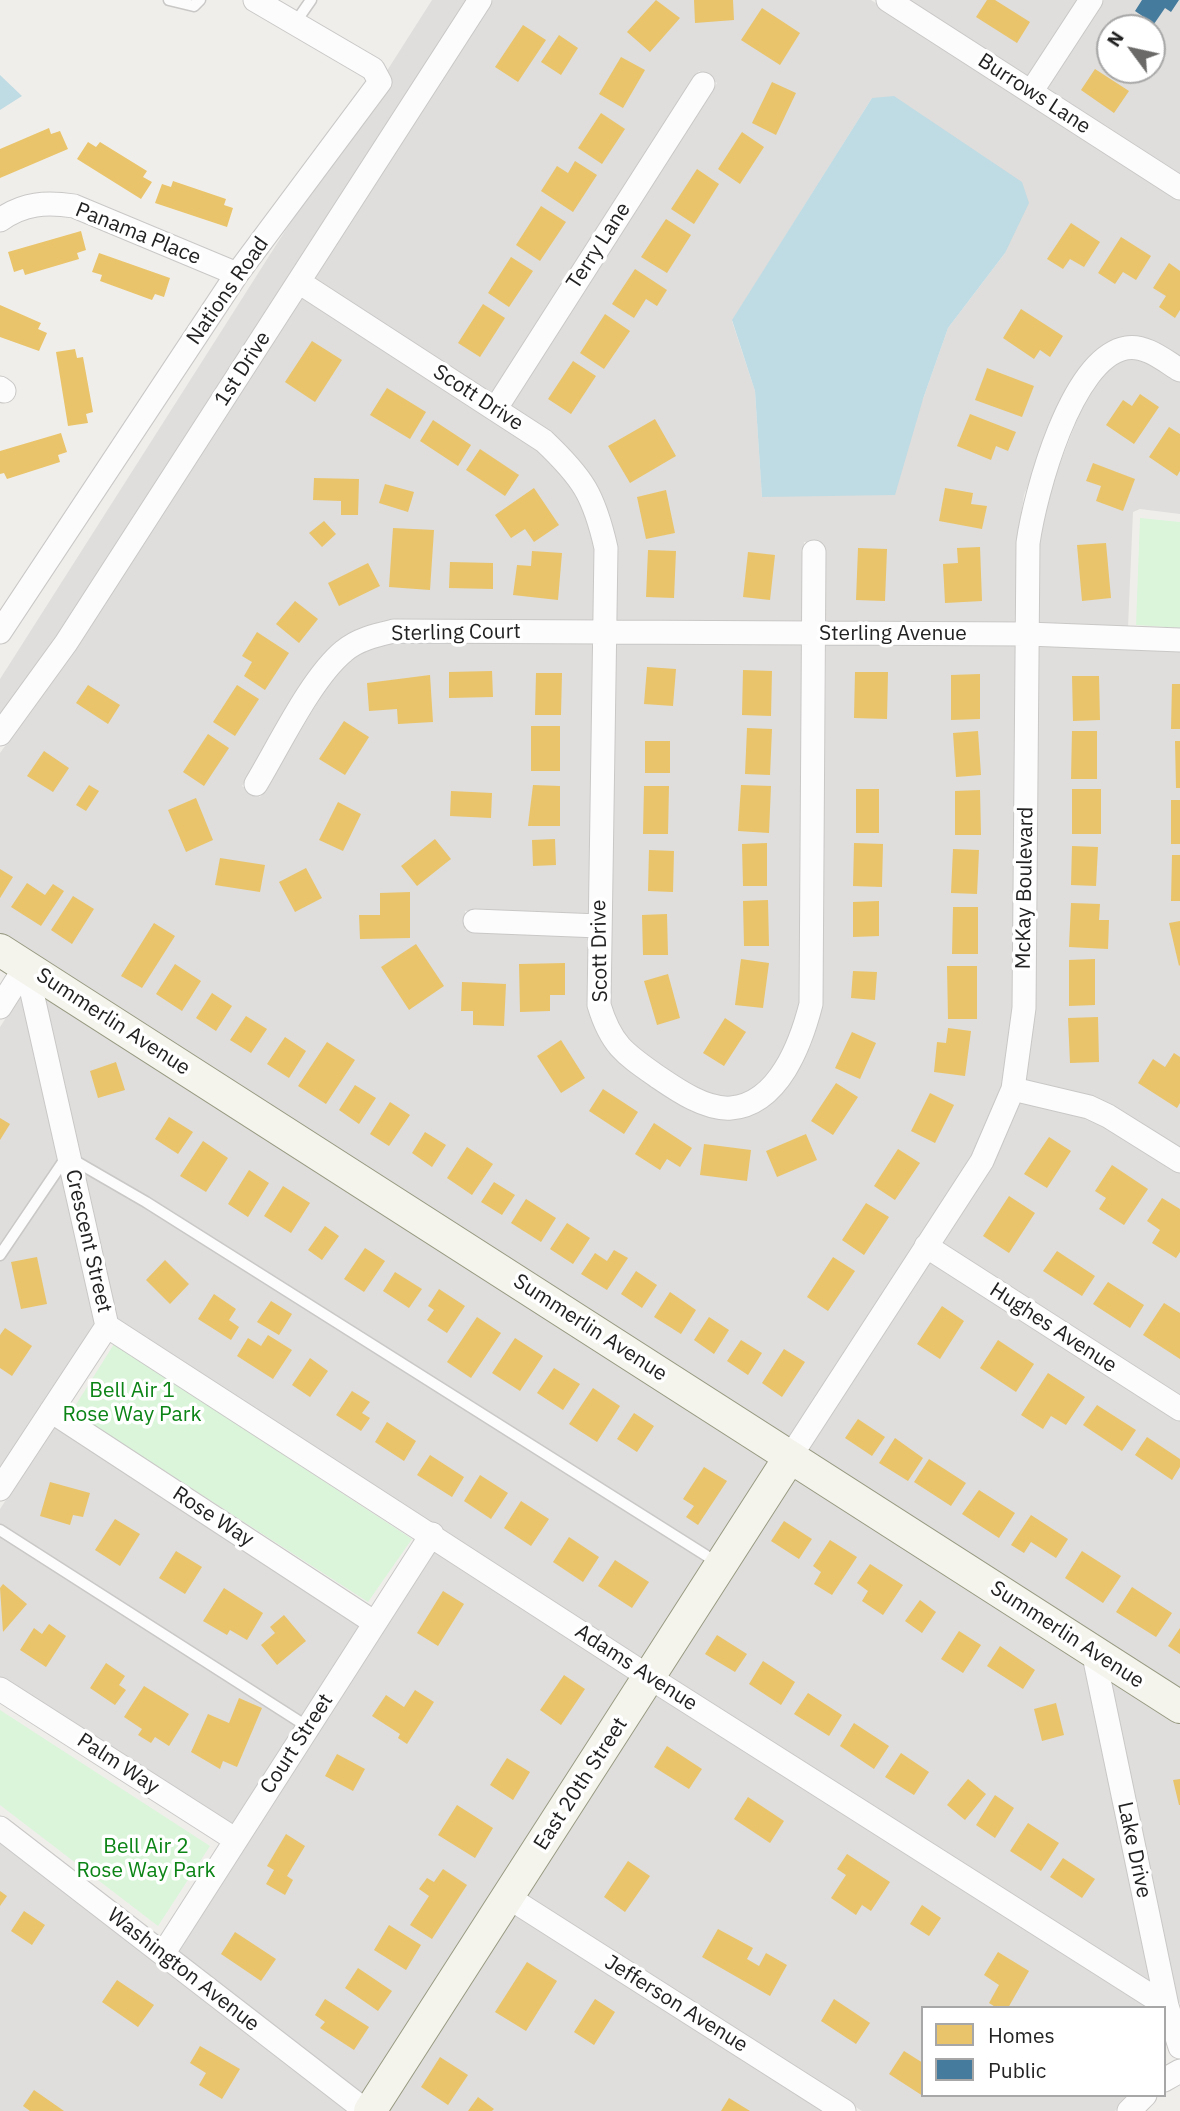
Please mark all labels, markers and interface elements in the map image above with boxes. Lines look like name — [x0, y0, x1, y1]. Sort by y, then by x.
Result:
north arrow — [1096, 14, 1166, 84]
text: N — [1101, 26, 1129, 51]
street label: Burrows Lane — [973, 48, 1095, 140]
street label: Panama Place — [72, 197, 204, 271]
street label: Terry Lane — [562, 198, 636, 294]
street label: Nations Road — [182, 232, 274, 350]
street label: 1st Drive — [210, 327, 276, 411]
street label: Scott Drive — [428, 359, 528, 437]
street label: Sterling Court — [391, 619, 521, 647]
street label: Sterling Avenue — [819, 621, 967, 647]
street label: McKay Boulevard — [1011, 806, 1039, 970]
street label: Scott Drive — [587, 899, 613, 1003]
street label: Summerlin Avenue — [31, 963, 195, 1081]
street label: Crescent Street — [59, 1167, 117, 1315]
street label: Summerlin Avenue — [508, 1269, 672, 1387]
street label: Hughes Avenue — [985, 1278, 1121, 1378]
park label: Bell Air 1 Rose Way Park — [62, 1378, 202, 1428]
street label: Rose Way — [168, 1481, 258, 1553]
street label: Summerlin Avenue — [985, 1576, 1149, 1694]
street label: Adams Avenue — [570, 1619, 702, 1717]
street label: Court Street — [255, 1689, 339, 1799]
street label: East 20th Street — [529, 1713, 633, 1855]
street label: Palm Way — [72, 1728, 164, 1800]
street label: Lake Drive — [1112, 1800, 1156, 1900]
park label: Bell Air 2 Rose Way Park — [76, 1834, 216, 1884]
street label: Washington Avenue — [102, 1903, 264, 2037]
street label: Jefferson Avenue — [600, 1950, 752, 2058]
legend — [921, 2006, 1166, 2097]
text: Homes — [988, 2021, 1055, 2049]
text: Public — [988, 2056, 1046, 2084]

